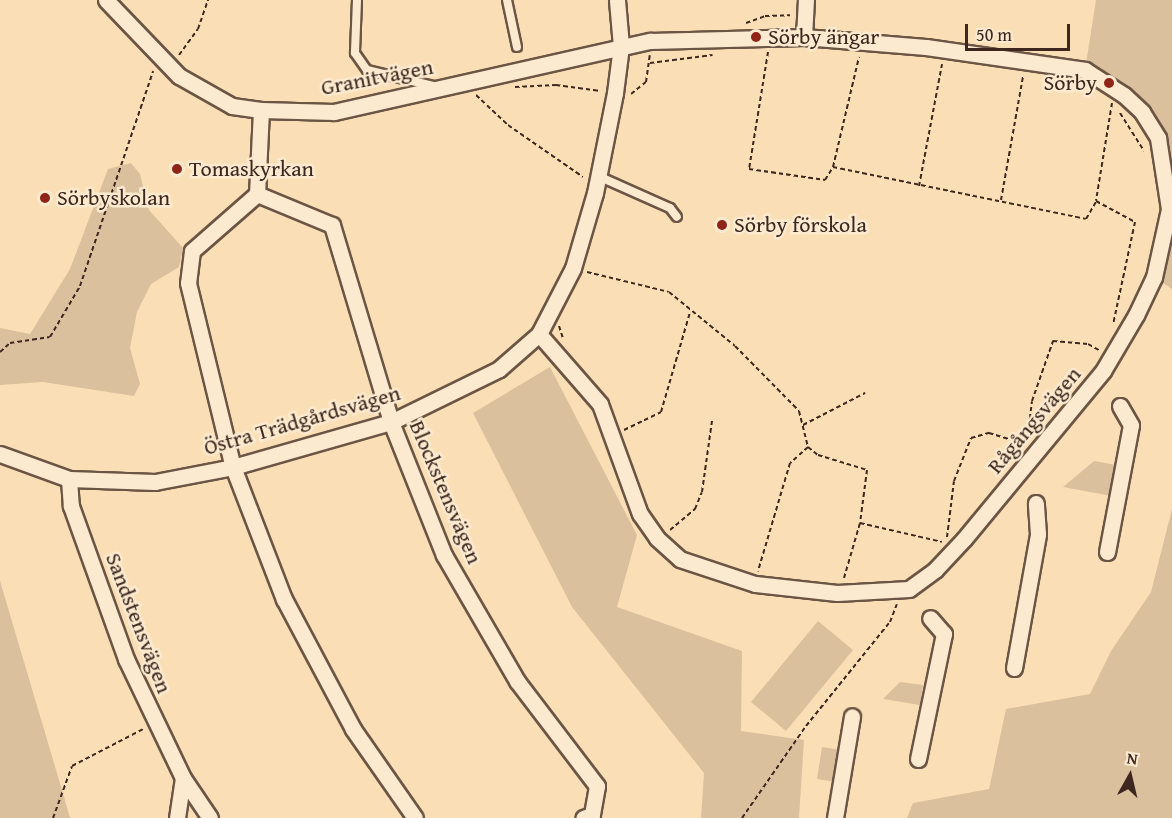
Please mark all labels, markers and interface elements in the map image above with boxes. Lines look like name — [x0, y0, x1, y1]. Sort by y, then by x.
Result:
scale bar — [968, 12, 1073, 50]
text: 50 m — [976, 21, 1012, 48]
place label: Sörby ängar — [768, 24, 879, 50]
marker: Sörby ängar — [749, 30, 763, 44]
street label: Granitvägen — [319, 53, 435, 101]
place label: Sörby — [1044, 70, 1097, 96]
marker: Sörby — [1102, 76, 1116, 90]
place label: Tomaskyrkan — [189, 156, 314, 182]
marker: Tomaskyrkan — [170, 162, 184, 176]
place label: Sörbyskolan — [57, 185, 170, 211]
marker: Sörbyskolan — [38, 191, 52, 205]
place label: Sörby förskola — [734, 212, 867, 238]
marker: Sörby förskola — [715, 218, 729, 232]
street label: Rågångsvägen — [982, 361, 1086, 479]
street label: Östra Trädgårdsvägen — [201, 379, 403, 461]
street label: Blockstensvägen — [404, 416, 488, 568]
street label: Sandstensvägen — [100, 549, 178, 697]
north arrow — [1100, 746, 1160, 806]
text: N — [1126, 746, 1139, 771]

